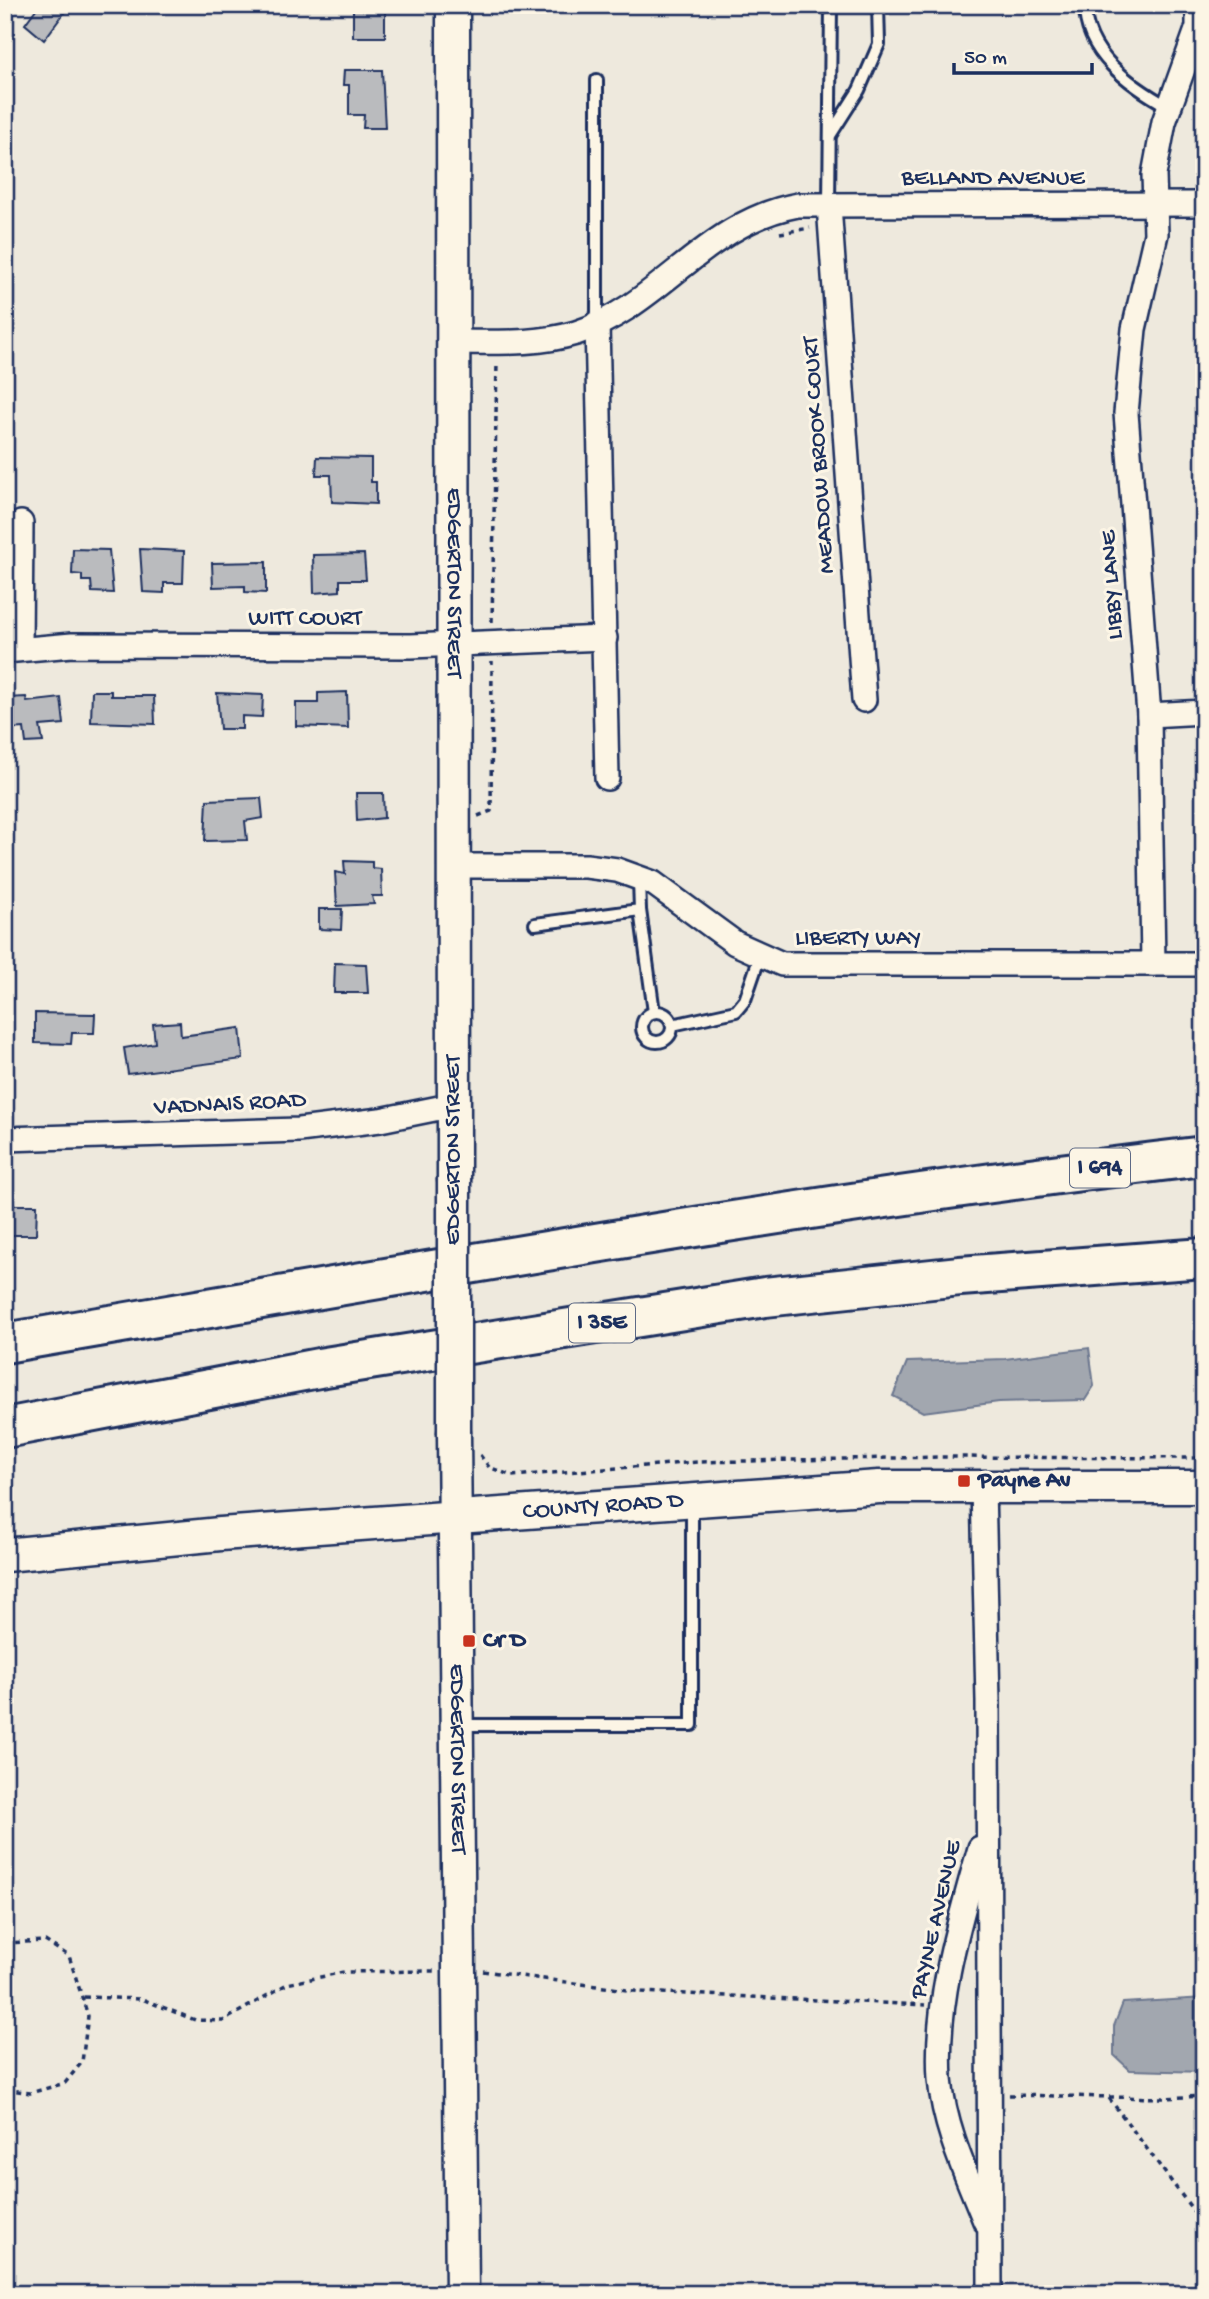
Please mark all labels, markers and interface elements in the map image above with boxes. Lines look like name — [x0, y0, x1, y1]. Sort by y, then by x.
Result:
scale bar — [954, 32, 1092, 76]
text: 50 m — [964, 47, 1007, 72]
street label: BELLAND AVENUE — [901, 165, 1085, 194]
street label: MEADOW BROOK COURT — [797, 334, 843, 575]
street label: EDGERTON STREET — [439, 488, 468, 680]
street label: LIBBY LANE — [1095, 528, 1131, 641]
street label: WITT COURT — [248, 605, 363, 634]
street label: LIBERTY WAY — [795, 925, 921, 954]
street label: EDGERTON STREET — [440, 1053, 469, 1245]
street label: VADNAIS ROAD — [152, 1087, 307, 1124]
road number: I 694 — [1070, 1148, 1130, 1188]
road number: I 35E — [569, 1304, 635, 1342]
place label: Payne Av — [976, 1467, 1071, 1496]
marker: Payne Av — [956, 1473, 972, 1489]
street label: COUNTY ROAD D — [522, 1486, 685, 1527]
place label: Cr D — [483, 1627, 527, 1656]
marker: Cr D — [461, 1633, 477, 1649]
street label: EDGERTON STREET — [442, 1664, 472, 1856]
street label: PAYNE AVENUE — [904, 1837, 970, 2003]

